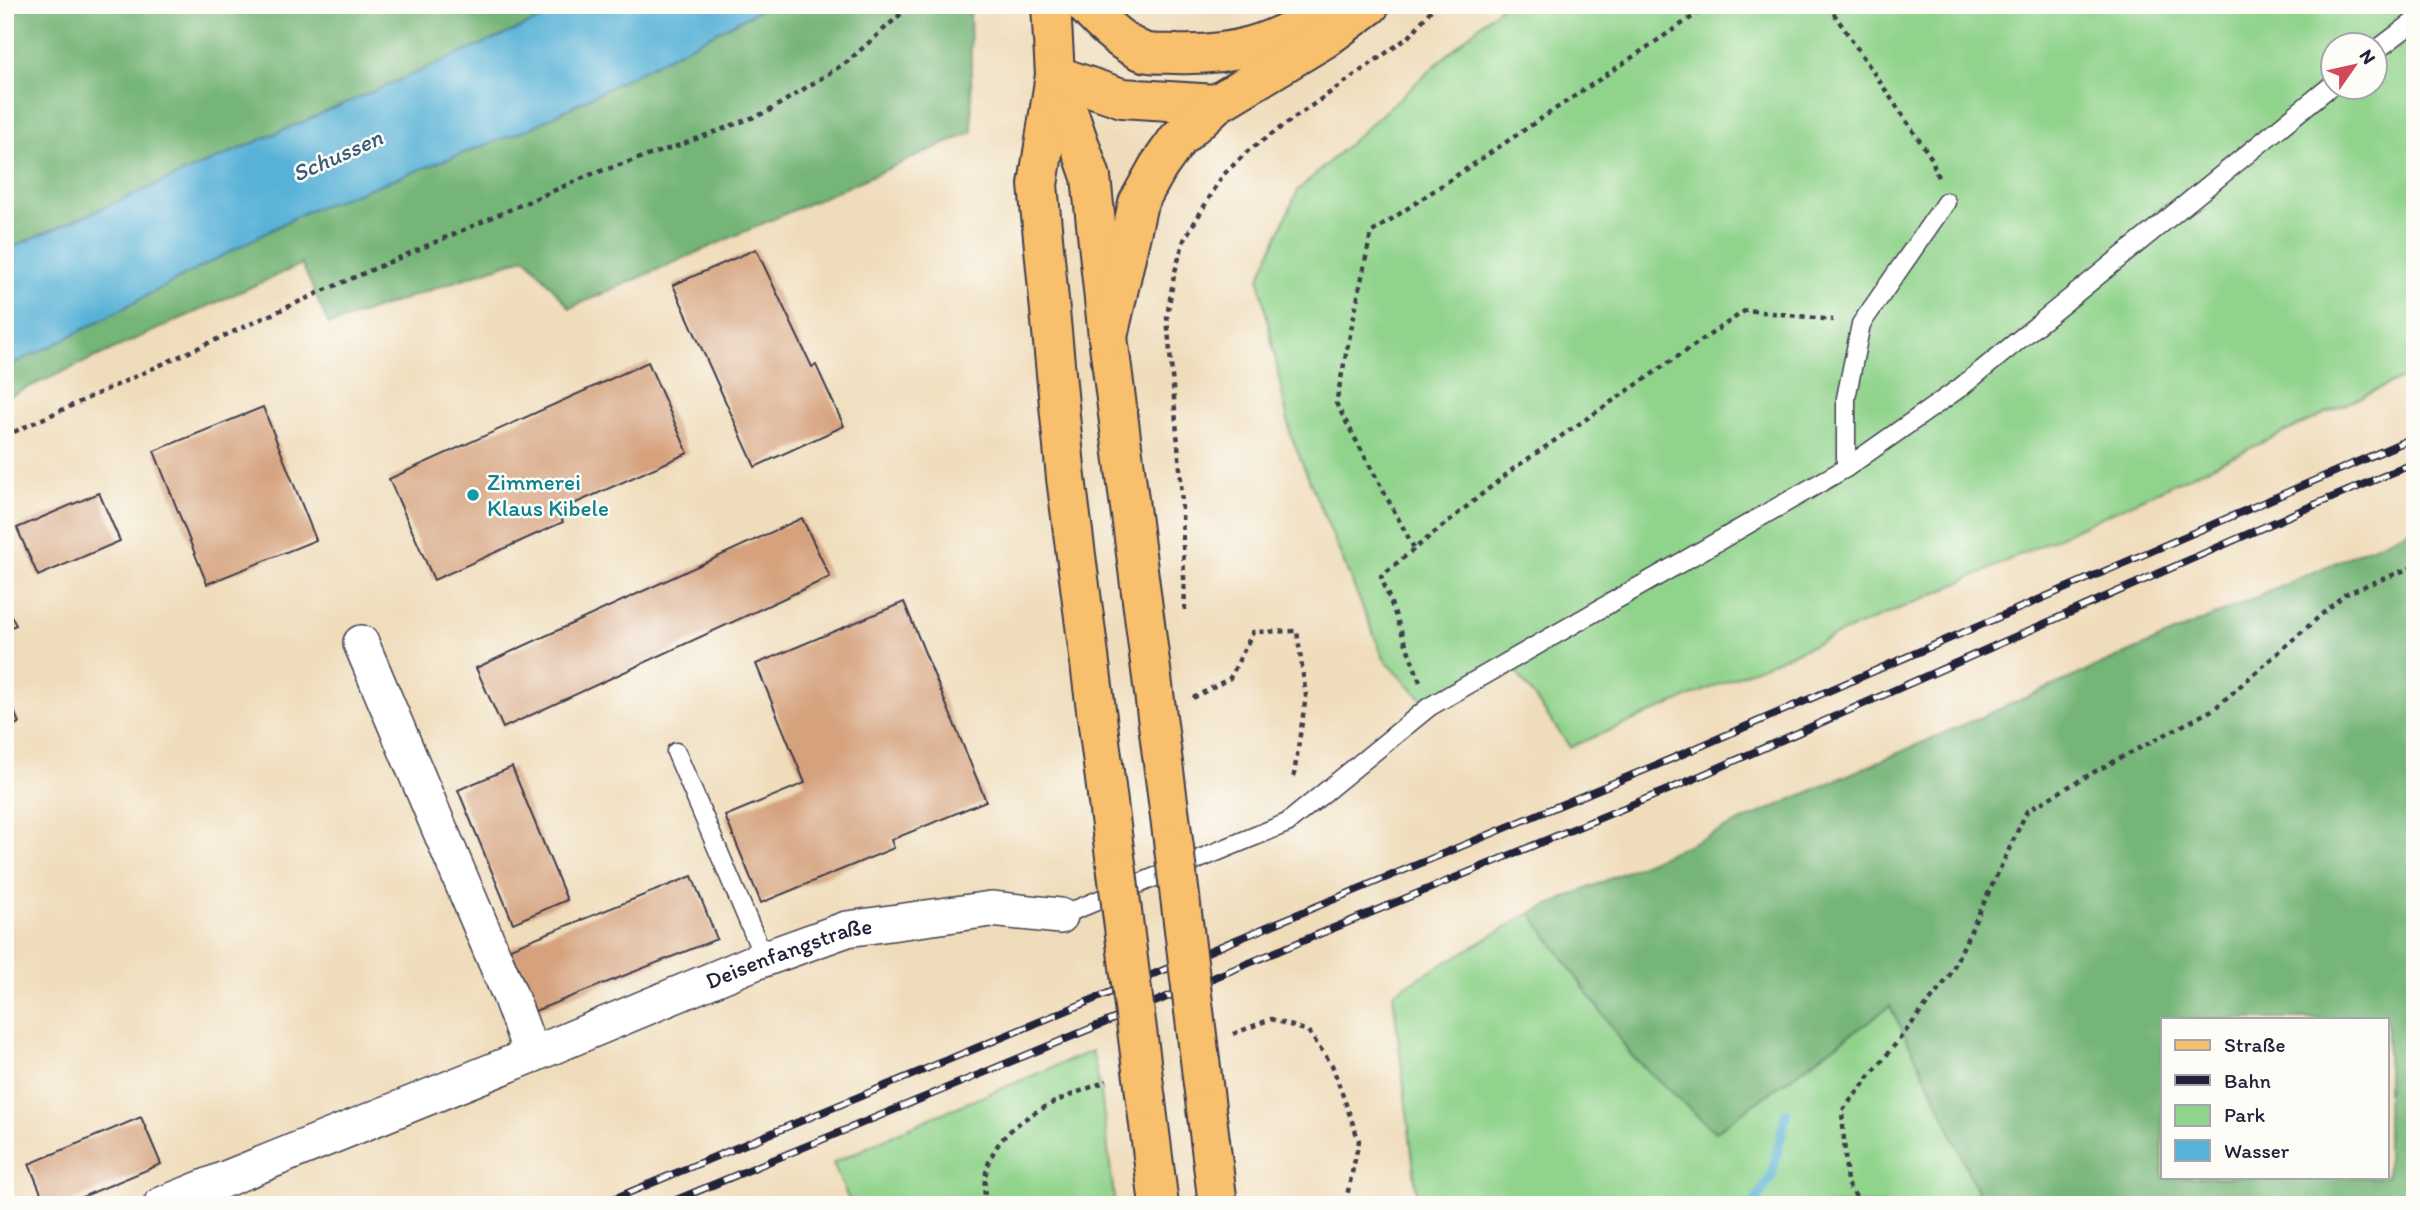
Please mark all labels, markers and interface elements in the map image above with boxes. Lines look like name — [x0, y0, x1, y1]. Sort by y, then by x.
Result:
north arrow — [2318, 32, 2388, 102]
text: N — [2355, 45, 2381, 69]
water label: Schussen — [287, 122, 387, 188]
place label: Zimmerei Klaus Kibele — [487, 468, 609, 522]
marker: Zimmerei Klaus Kibele — [465, 487, 481, 503]
street label: Deisenfangstraße — [701, 912, 874, 995]
legend — [2161, 1018, 2388, 1178]
text: Straße — [2224, 1032, 2285, 1057]
text: Bahn — [2224, 1068, 2271, 1093]
text: Park — [2224, 1102, 2266, 1127]
text: Wasser — [2224, 1138, 2290, 1163]

